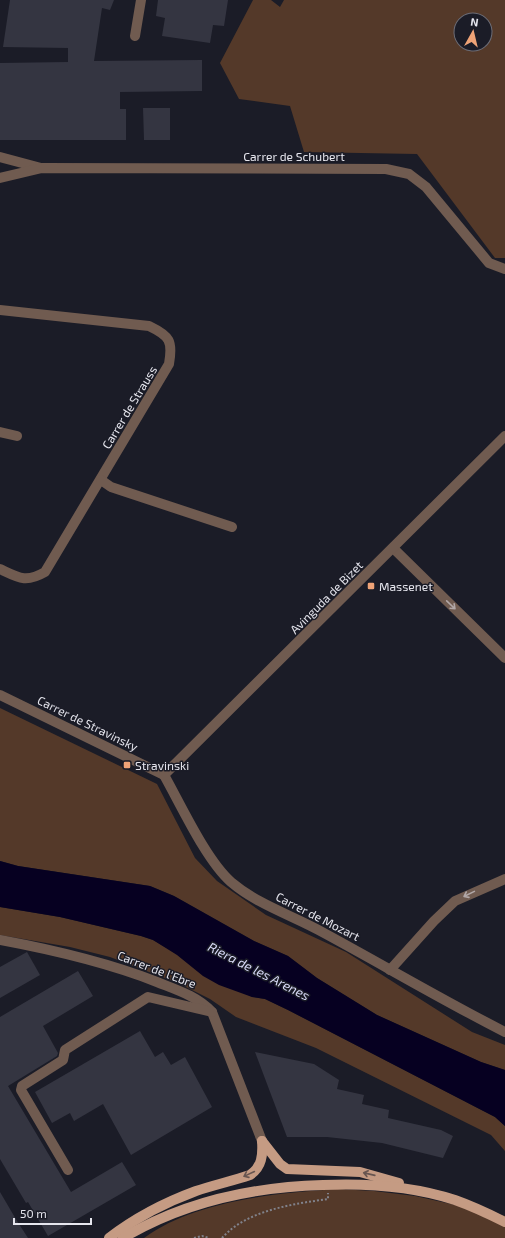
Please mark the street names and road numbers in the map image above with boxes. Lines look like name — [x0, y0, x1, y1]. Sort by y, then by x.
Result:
street label: Carrer de Schubert — [243, 149, 345, 163]
street label: Carrer de Strauss — [99, 363, 159, 451]
street label: Avinguda de Bizet — [287, 558, 365, 636]
street label: Carrer de Stravinsky — [35, 693, 141, 754]
street label: Carrer de Mozart — [274, 889, 363, 943]
street label: Carrer de l'Ebre — [116, 948, 198, 990]

